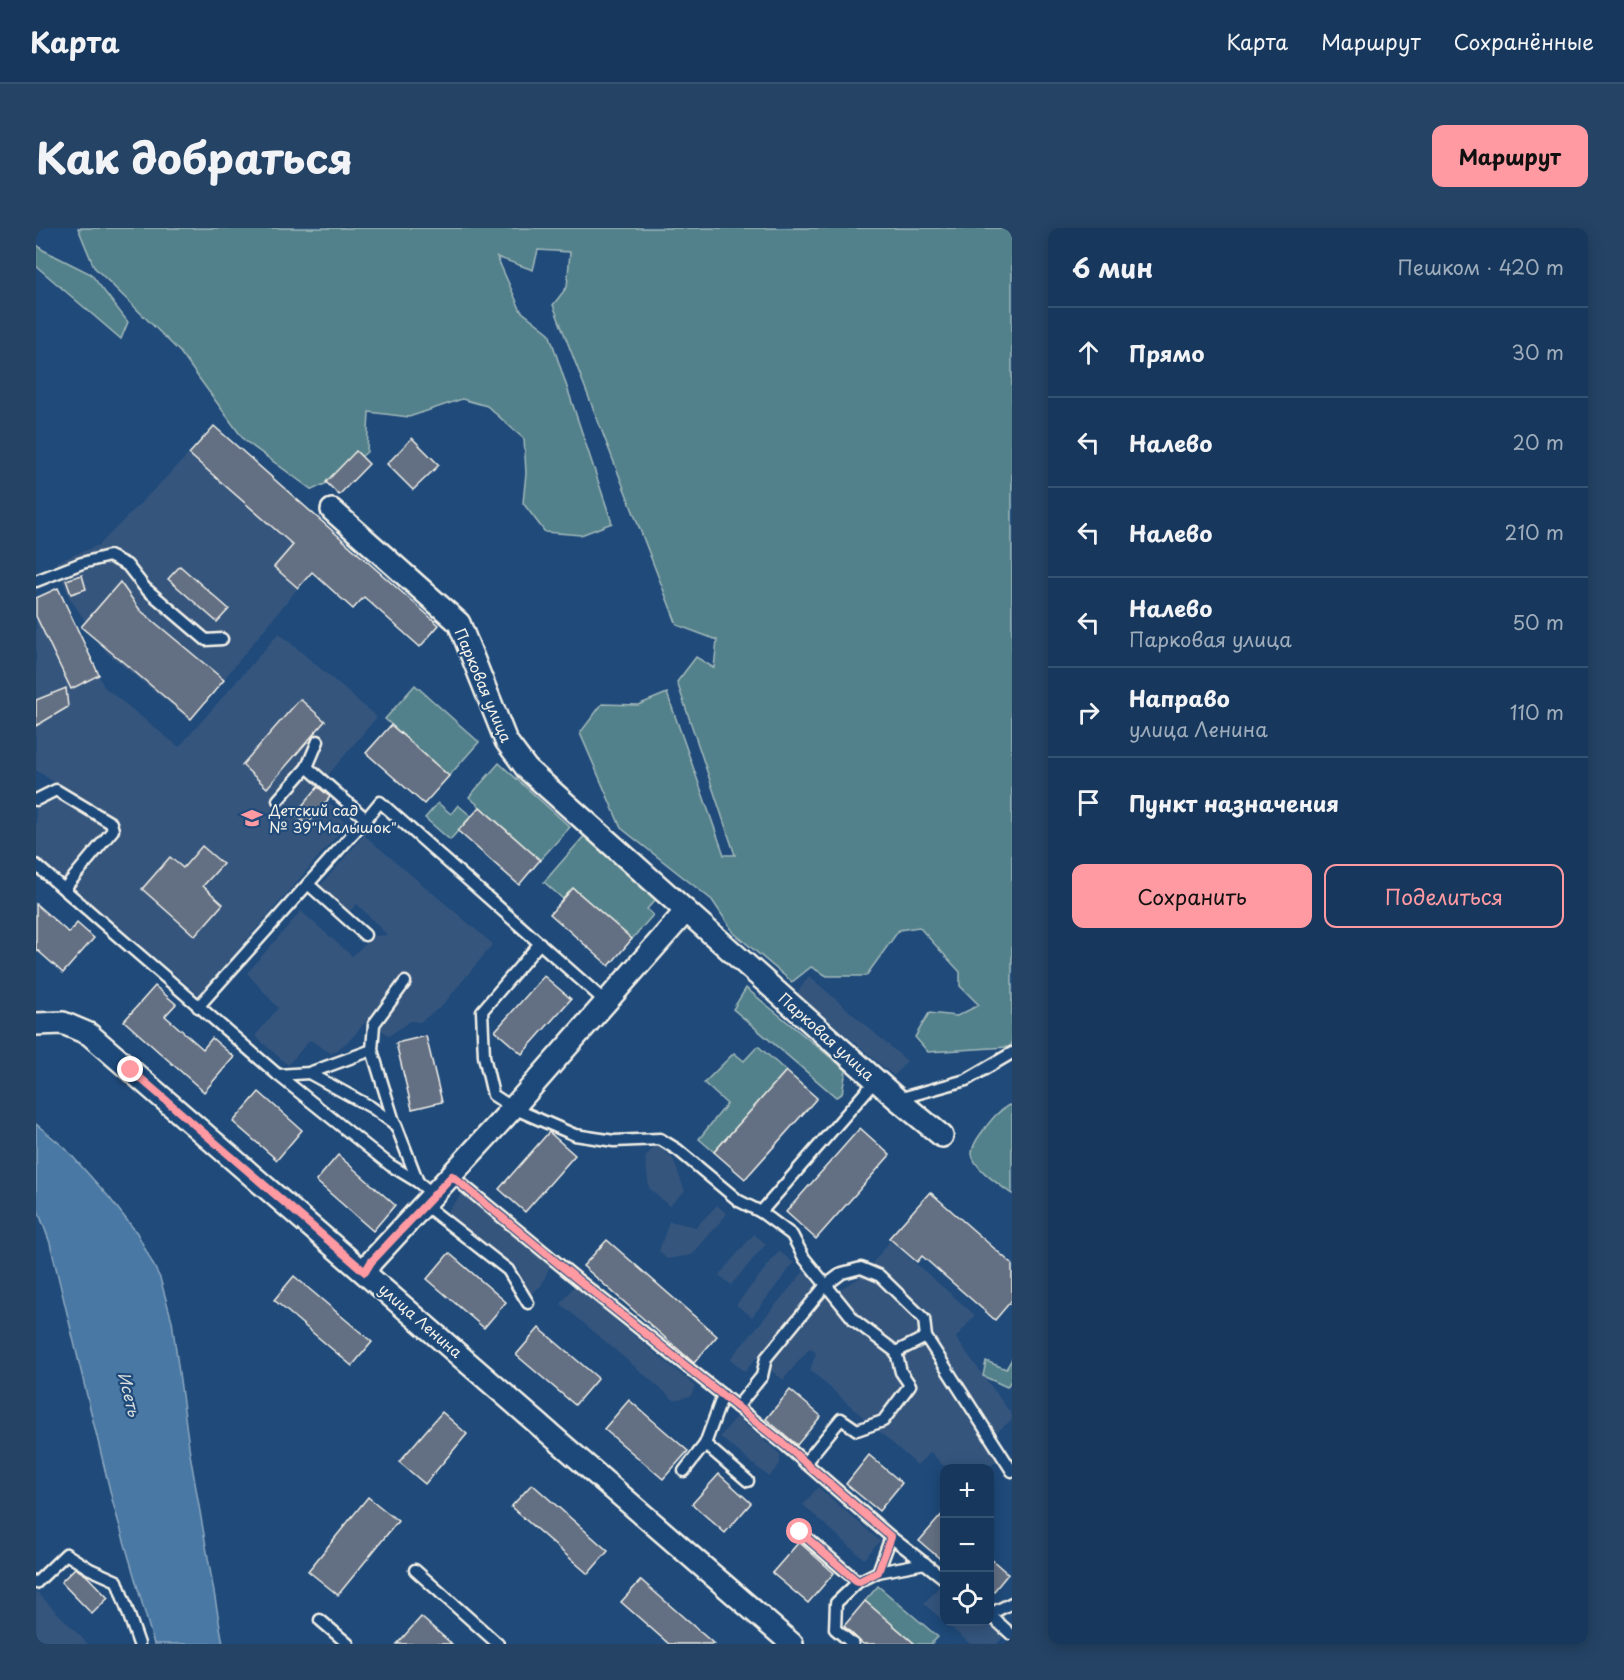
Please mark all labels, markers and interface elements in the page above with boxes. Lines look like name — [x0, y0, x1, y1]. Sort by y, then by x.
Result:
text: Карта — [30, 20, 120, 63]
text: Карта — [1227, 25, 1288, 57]
text: Маршрут — [1321, 25, 1421, 57]
text: Сохранённые — [1454, 25, 1594, 57]
text: Как добраться — [36, 125, 353, 188]
button: Маршрут — [1432, 125, 1588, 187]
text: 6 мин — [1072, 248, 1153, 287]
text: Пешком · 420 m — [1398, 252, 1564, 282]
icon: ahead — [1072, 336, 1105, 369]
text: Прямо — [1129, 336, 1204, 369]
text: 30 m — [1511, 337, 1564, 367]
icon: left — [1072, 426, 1105, 459]
text: Налево — [1129, 426, 1212, 459]
text: 20 m — [1512, 427, 1564, 457]
icon: left — [1072, 516, 1105, 549]
text: Налево — [1129, 516, 1212, 549]
text: 210 m — [1505, 517, 1564, 547]
text: Налево — [1129, 591, 1212, 624]
icon: left — [1072, 606, 1105, 639]
text: 50 m — [1512, 607, 1564, 637]
street label: Парковая улица — [450, 624, 519, 746]
text: Парковая улица — [1129, 624, 1292, 654]
text: Направо — [1129, 681, 1230, 714]
icon: right — [1072, 696, 1105, 729]
text: 110 m — [1510, 697, 1564, 727]
text: улица Ленина — [1129, 714, 1268, 744]
icon: arrive — [1072, 786, 1105, 819]
text: Пункт назначения — [1129, 786, 1339, 819]
place label: Детский сад № 39"Малышок" — [268, 798, 397, 838]
school or university icon: Детский сад № 39"Малышок" — [240, 806, 264, 830]
button: Сохранить — [1072, 864, 1312, 928]
button: Поделиться — [1324, 864, 1564, 928]
street label: Парковая улица — [774, 987, 880, 1086]
route end — [117, 1056, 143, 1082]
street label: улица Ленина — [374, 1277, 468, 1363]
water label: Исеть — [113, 1369, 147, 1420]
map controls — [940, 1464, 994, 1626]
button: + — [940, 1464, 994, 1518]
route start — [786, 1518, 812, 1544]
button: − — [940, 1518, 994, 1572]
button: locate — [940, 1572, 994, 1626]

